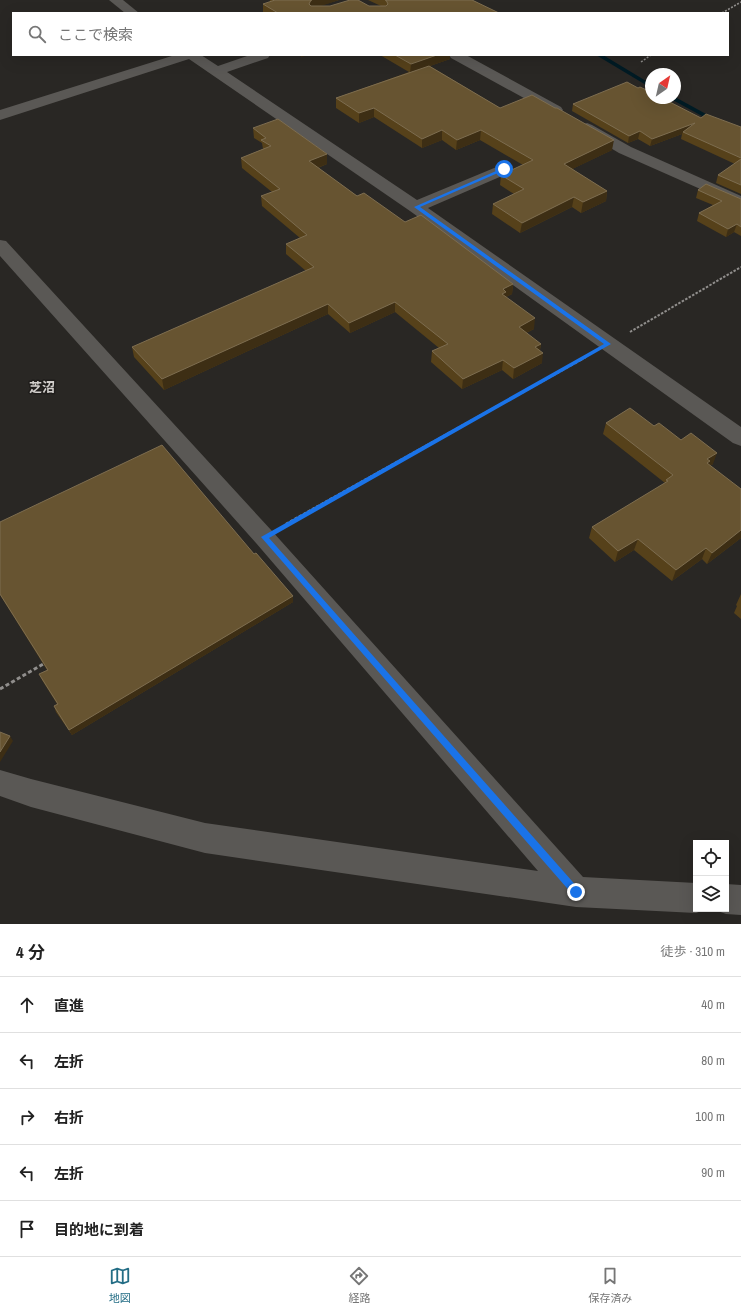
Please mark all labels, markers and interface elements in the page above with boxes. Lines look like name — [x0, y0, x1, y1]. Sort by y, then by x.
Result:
search box — [12, 12, 729, 56]
icon: search — [26, 23, 48, 45]
text: ここで検索 — [58, 24, 133, 45]
north arrow — [645, 68, 681, 104]
route start — [495, 160, 513, 178]
district label: 芝沼 — [29, 379, 55, 396]
map controls — [693, 840, 729, 912]
button: locate — [693, 840, 729, 876]
button: layers — [693, 876, 729, 912]
route end — [567, 883, 585, 901]
text: 4 分 — [16, 940, 45, 963]
text: 徒歩 · 310 m — [660, 943, 725, 960]
icon: ahead — [16, 994, 38, 1016]
text: 直進 — [54, 995, 84, 1016]
text: 40 m — [701, 996, 725, 1013]
icon: left — [16, 1050, 38, 1072]
text: 左折 — [54, 1051, 84, 1072]
text: 80 m — [701, 1052, 725, 1069]
icon: right — [16, 1106, 38, 1128]
text: 右折 — [54, 1107, 84, 1128]
text: 100 m — [695, 1108, 725, 1125]
icon: left — [16, 1162, 38, 1184]
text: 左折 — [54, 1163, 84, 1184]
text: 90 m — [701, 1164, 725, 1181]
icon: arrive — [16, 1218, 38, 1240]
text: 目的地に到着 — [54, 1219, 144, 1240]
tab: 地図 — [109, 1265, 131, 1305]
tab: 経路 — [348, 1265, 370, 1305]
tab: 保存済み — [588, 1265, 632, 1305]

